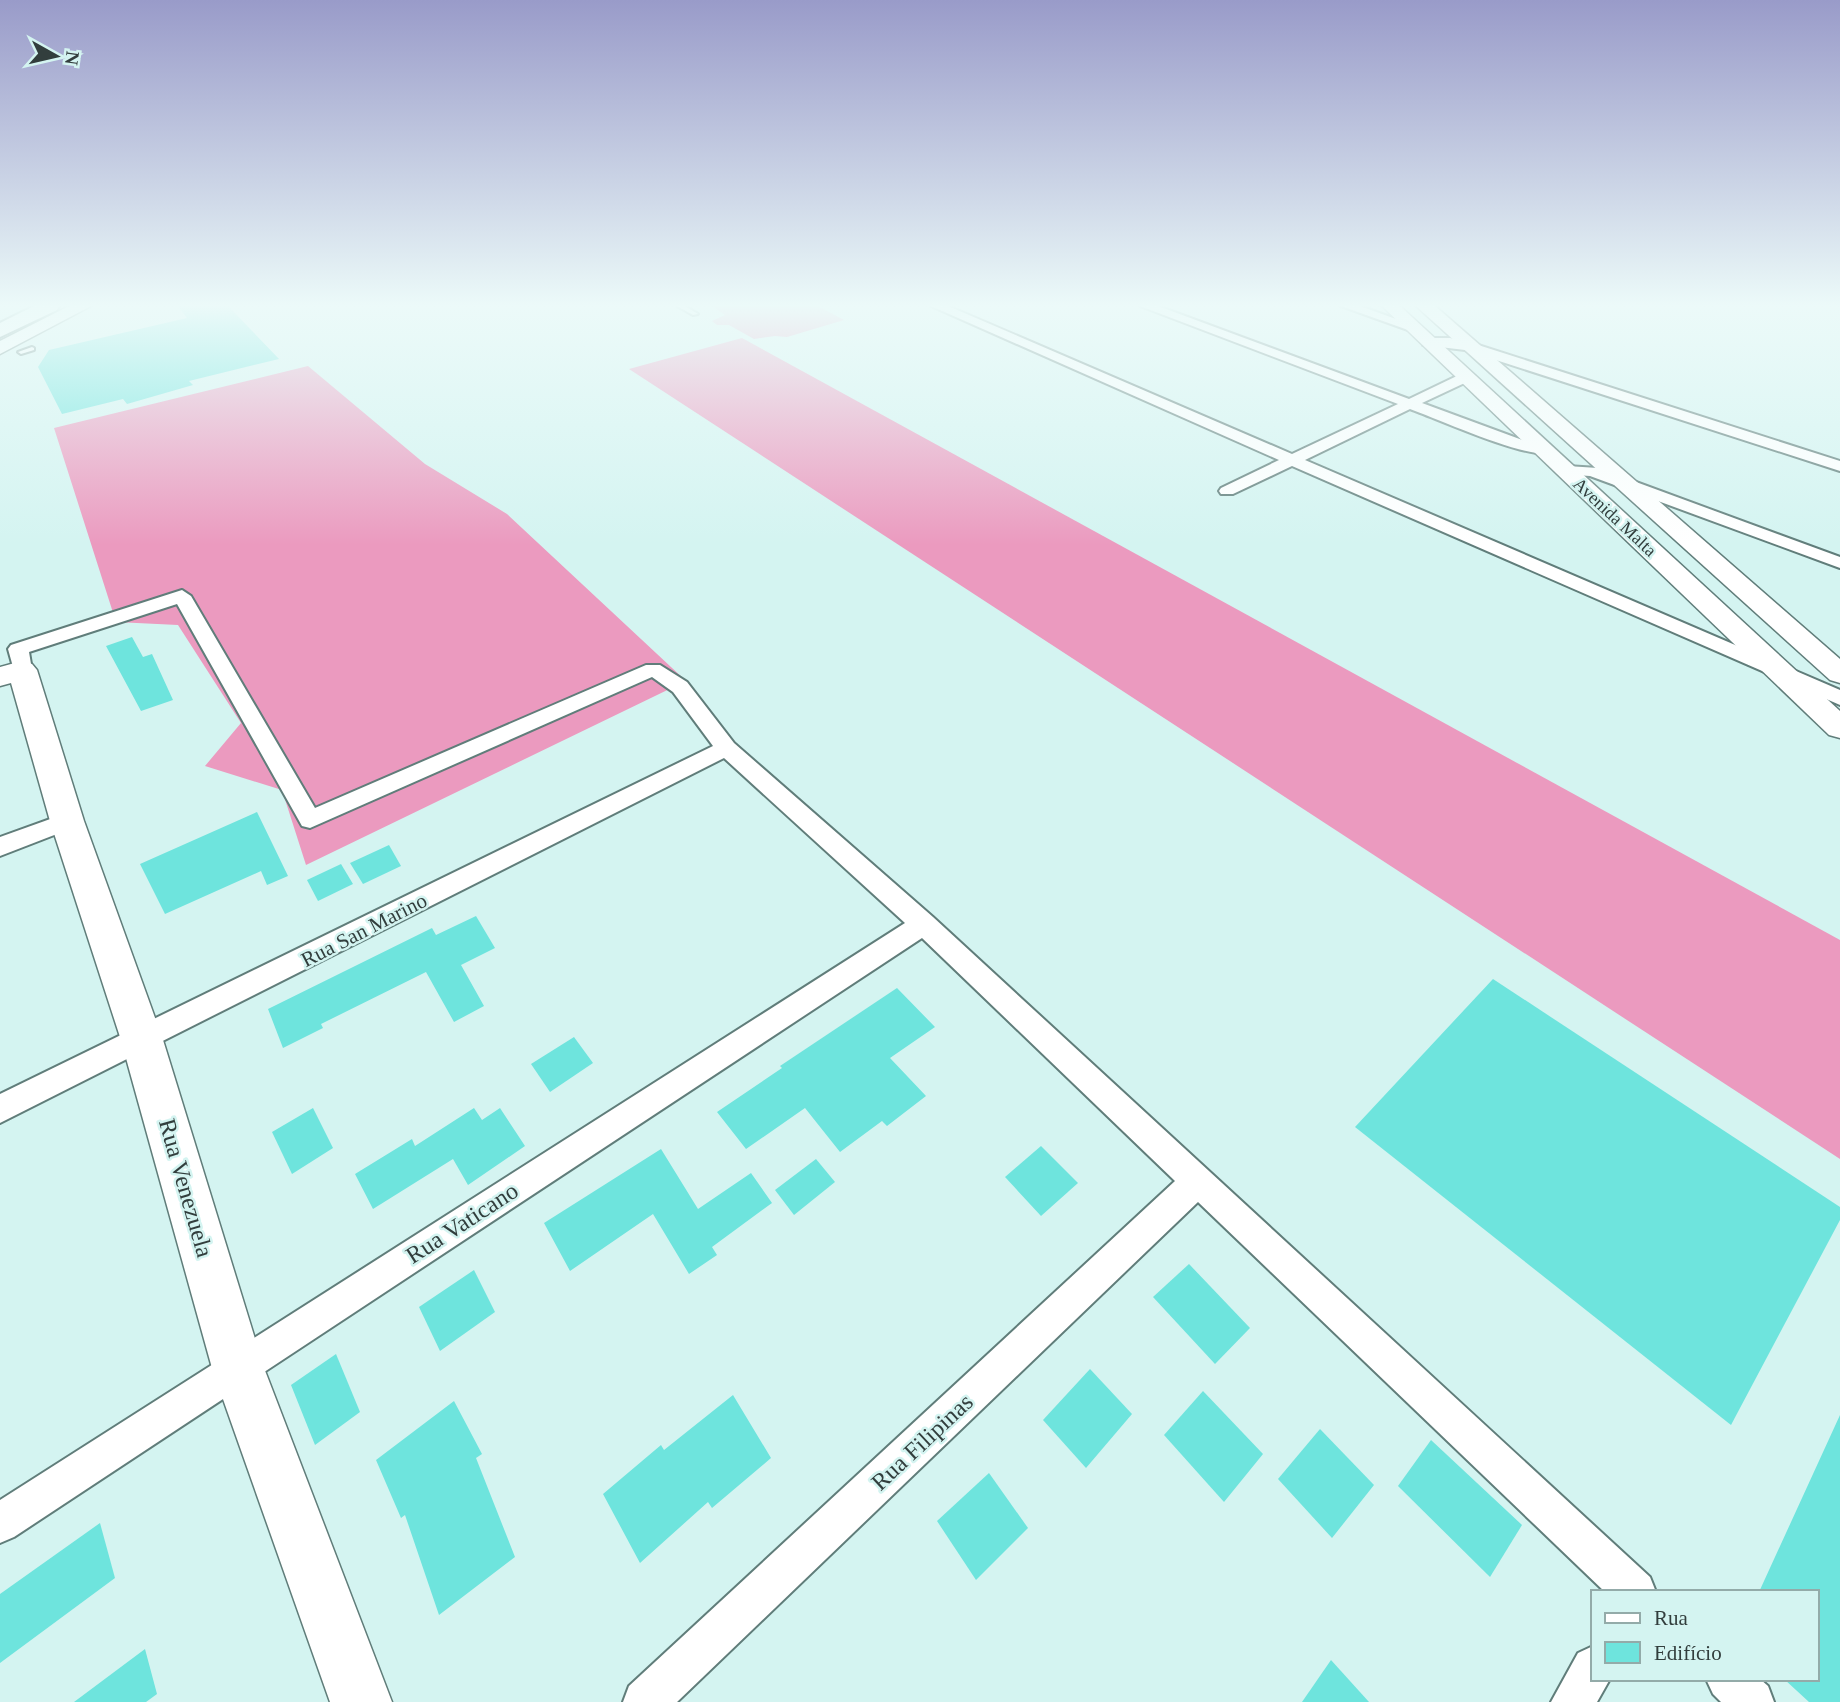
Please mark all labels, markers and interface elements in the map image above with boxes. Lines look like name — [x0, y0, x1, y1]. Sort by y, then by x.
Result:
north arrow — [21, 21, 91, 91]
text: N — [61, 50, 84, 67]
street label: Avenida Malta — [1569, 473, 1661, 561]
street label: Rua San Marino — [297, 888, 431, 972]
street label: Rua Venezuela — [154, 1116, 218, 1261]
street label: Rua Vaticano — [401, 1177, 523, 1269]
street label: Rua Filipinas — [866, 1389, 978, 1495]
legend — [1591, 1590, 1819, 1681]
text: Rua — [1654, 1606, 1689, 1630]
text: Edifício — [1654, 1641, 1722, 1665]

